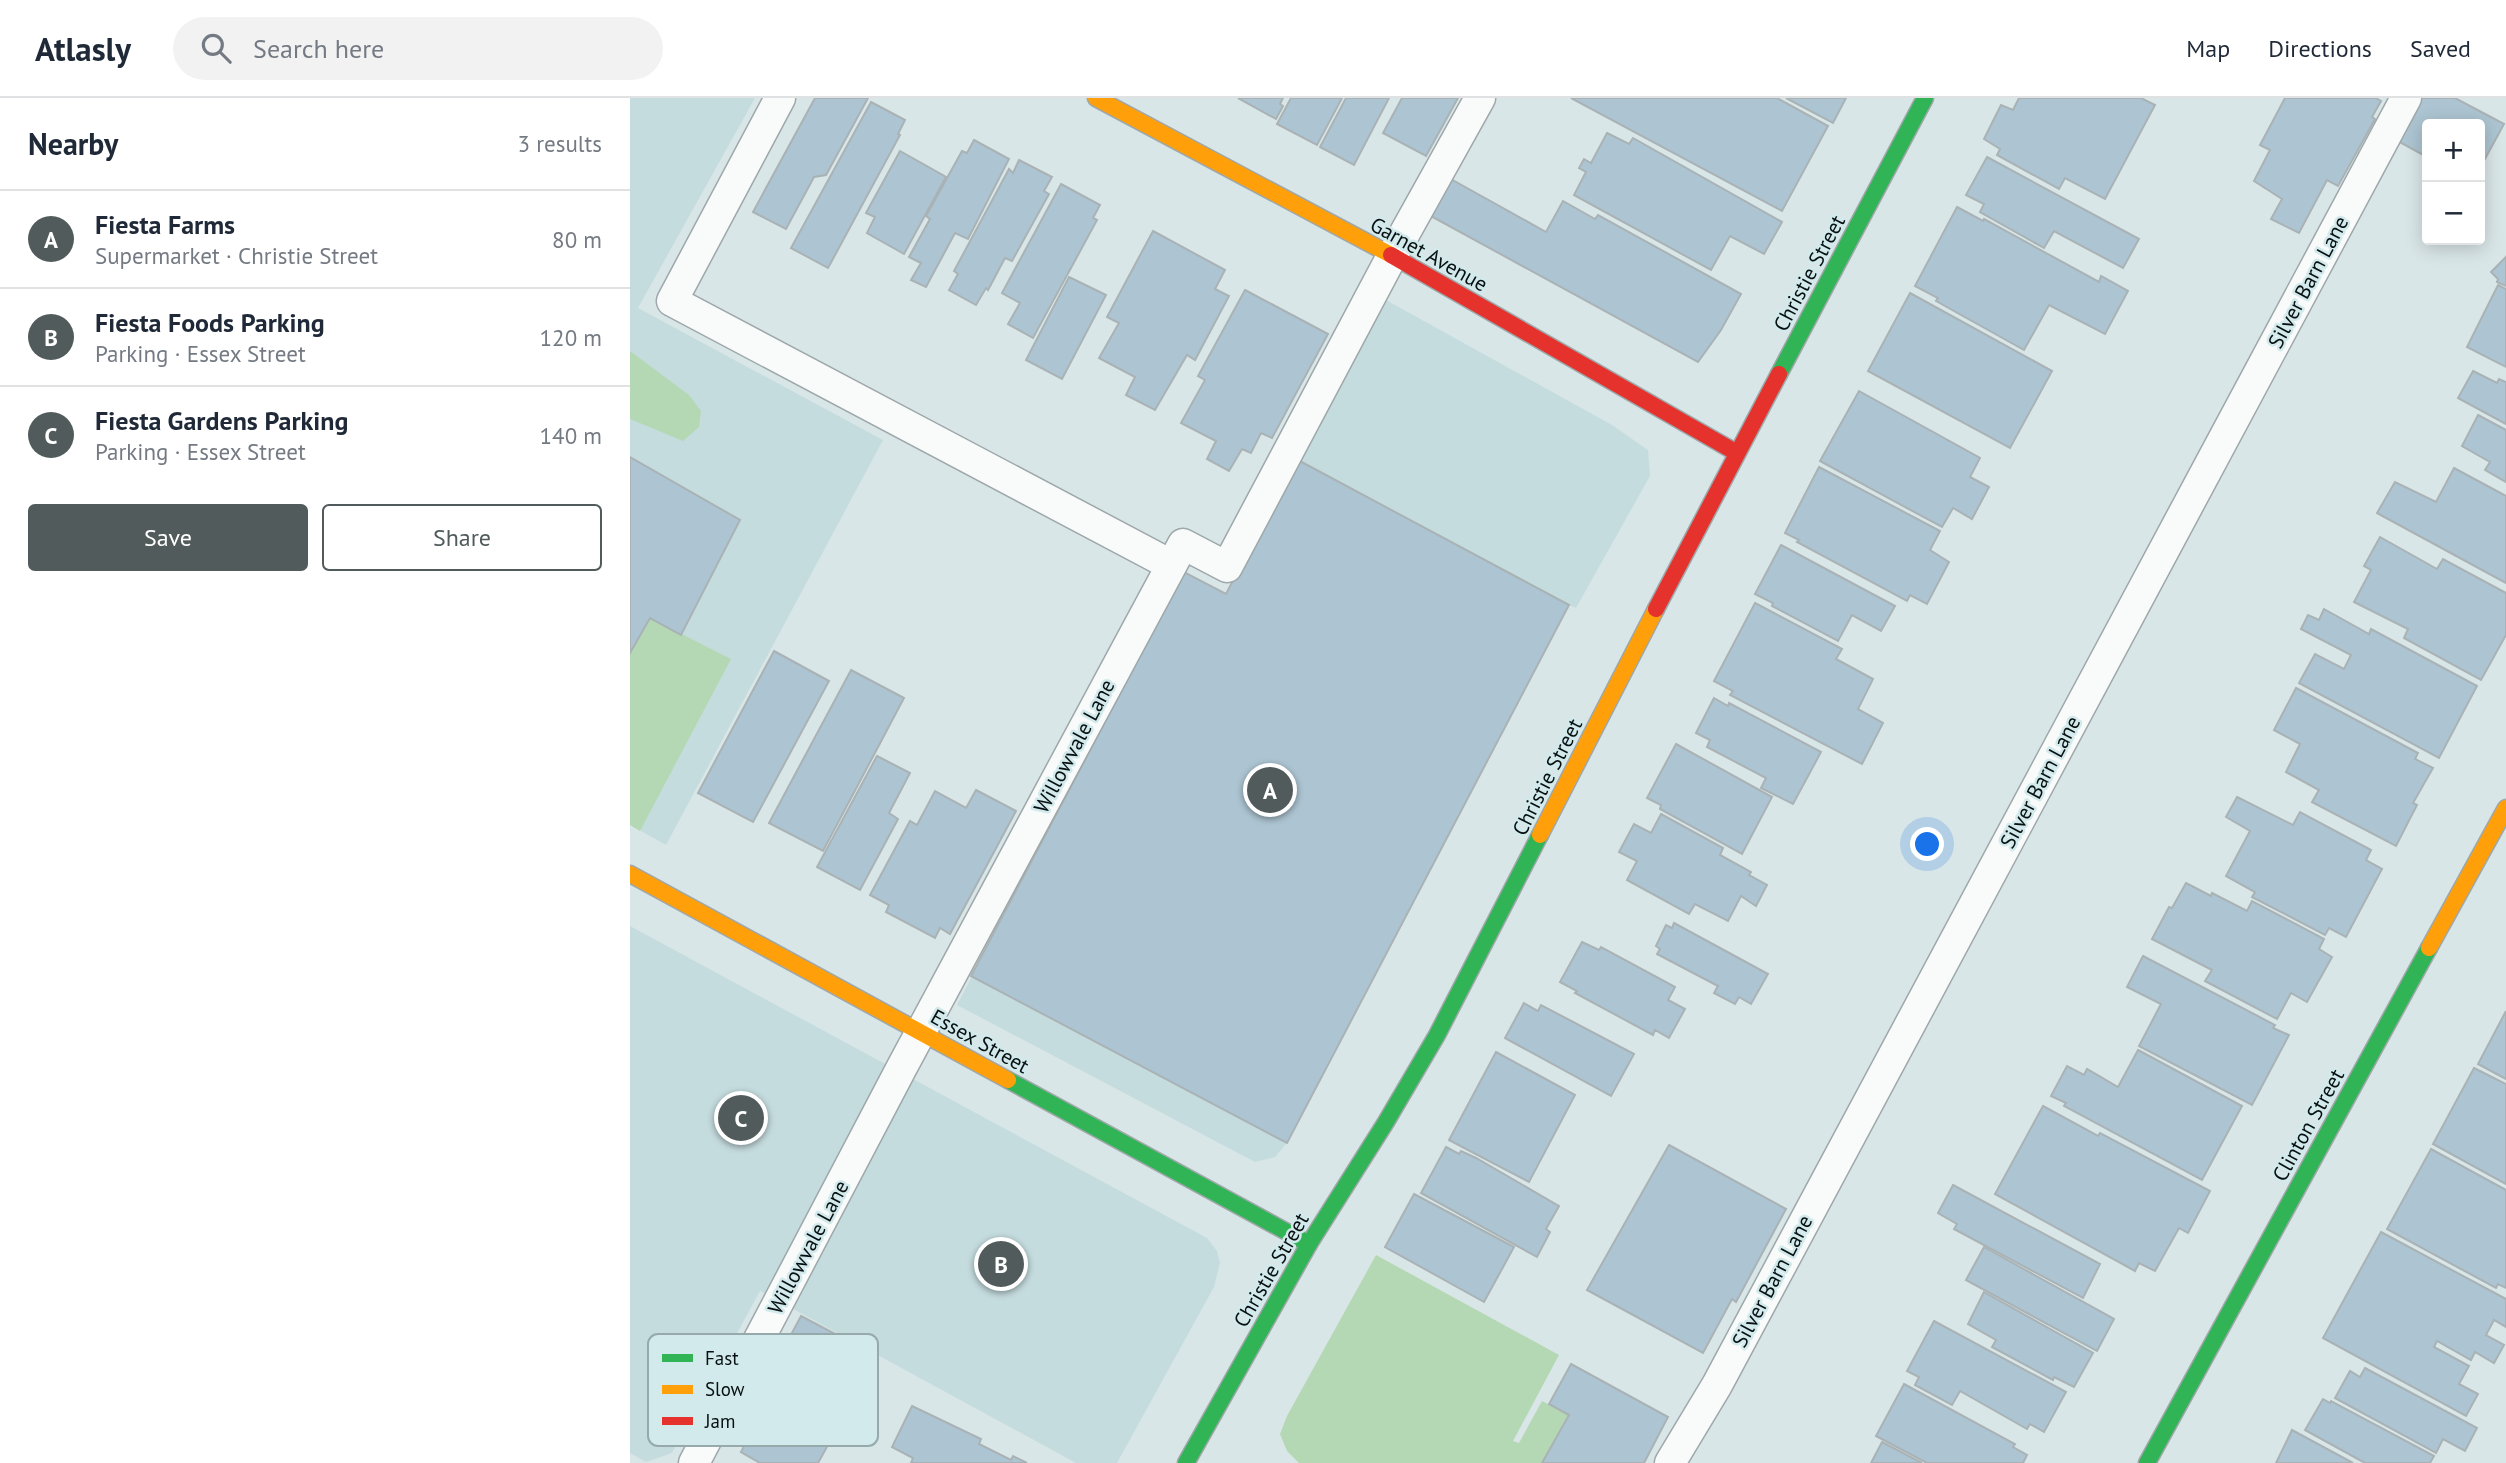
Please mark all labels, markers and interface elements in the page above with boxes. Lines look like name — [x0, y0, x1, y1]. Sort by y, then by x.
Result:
search box — [173, 17, 663, 80]
text: Atlasly — [35, 27, 131, 70]
icon: search — [197, 29, 235, 67]
text: Search here — [253, 32, 384, 65]
text: Map — [2186, 33, 2230, 64]
text: Directions — [2268, 33, 2372, 64]
text: Saved — [2410, 33, 2471, 64]
map controls — [2422, 119, 2485, 245]
button: + — [2422, 119, 2485, 182]
text: Nearby — [28, 124, 118, 163]
text: 3 results — [518, 129, 602, 158]
button: − — [2422, 182, 2485, 245]
text: Fiesta Farms — [95, 208, 235, 241]
street label: Christie Street — [1767, 210, 1851, 336]
street label: Garnet Avenue — [1366, 211, 1492, 297]
street label: Silver Barn Lane — [2262, 211, 2354, 353]
text: A — [44, 225, 58, 254]
text: 80 m — [552, 225, 602, 254]
text: Supermarket · Christie Street — [95, 241, 378, 270]
text: Fiesta Foods Parking — [95, 306, 325, 339]
text: B — [44, 323, 58, 352]
text: 120 m — [540, 323, 602, 352]
text: Parking · Essex Street — [95, 339, 306, 368]
text: Fiesta Gardens Parking — [95, 404, 348, 437]
text: C — [45, 421, 57, 450]
text: 140 m — [540, 421, 602, 450]
text: Parking · Essex Street — [95, 437, 306, 466]
button: Save — [28, 504, 308, 571]
button: Share — [322, 504, 602, 571]
street label: Willowvale Lane — [1027, 674, 1121, 818]
street label: Silver Barn Lane — [1994, 711, 2086, 853]
street label: Christie Street — [1506, 714, 1588, 840]
pin: A — [1247, 764, 1293, 816]
your location — [1910, 827, 1944, 861]
street label: Essex Street — [926, 1003, 1034, 1079]
street label: Clinton Street — [2266, 1064, 2350, 1186]
pin: C — [718, 1092, 764, 1144]
street label: Willowvale Lane — [761, 1175, 855, 1319]
street label: Christie Street — [1227, 1208, 1315, 1332]
street label: Silver Barn Lane — [1726, 1210, 1818, 1352]
pin: B — [978, 1238, 1024, 1290]
legend — [648, 1334, 878, 1446]
text: Fast — [705, 1346, 739, 1370]
text: Slow — [705, 1377, 745, 1401]
text: Jam — [704, 1409, 735, 1433]

